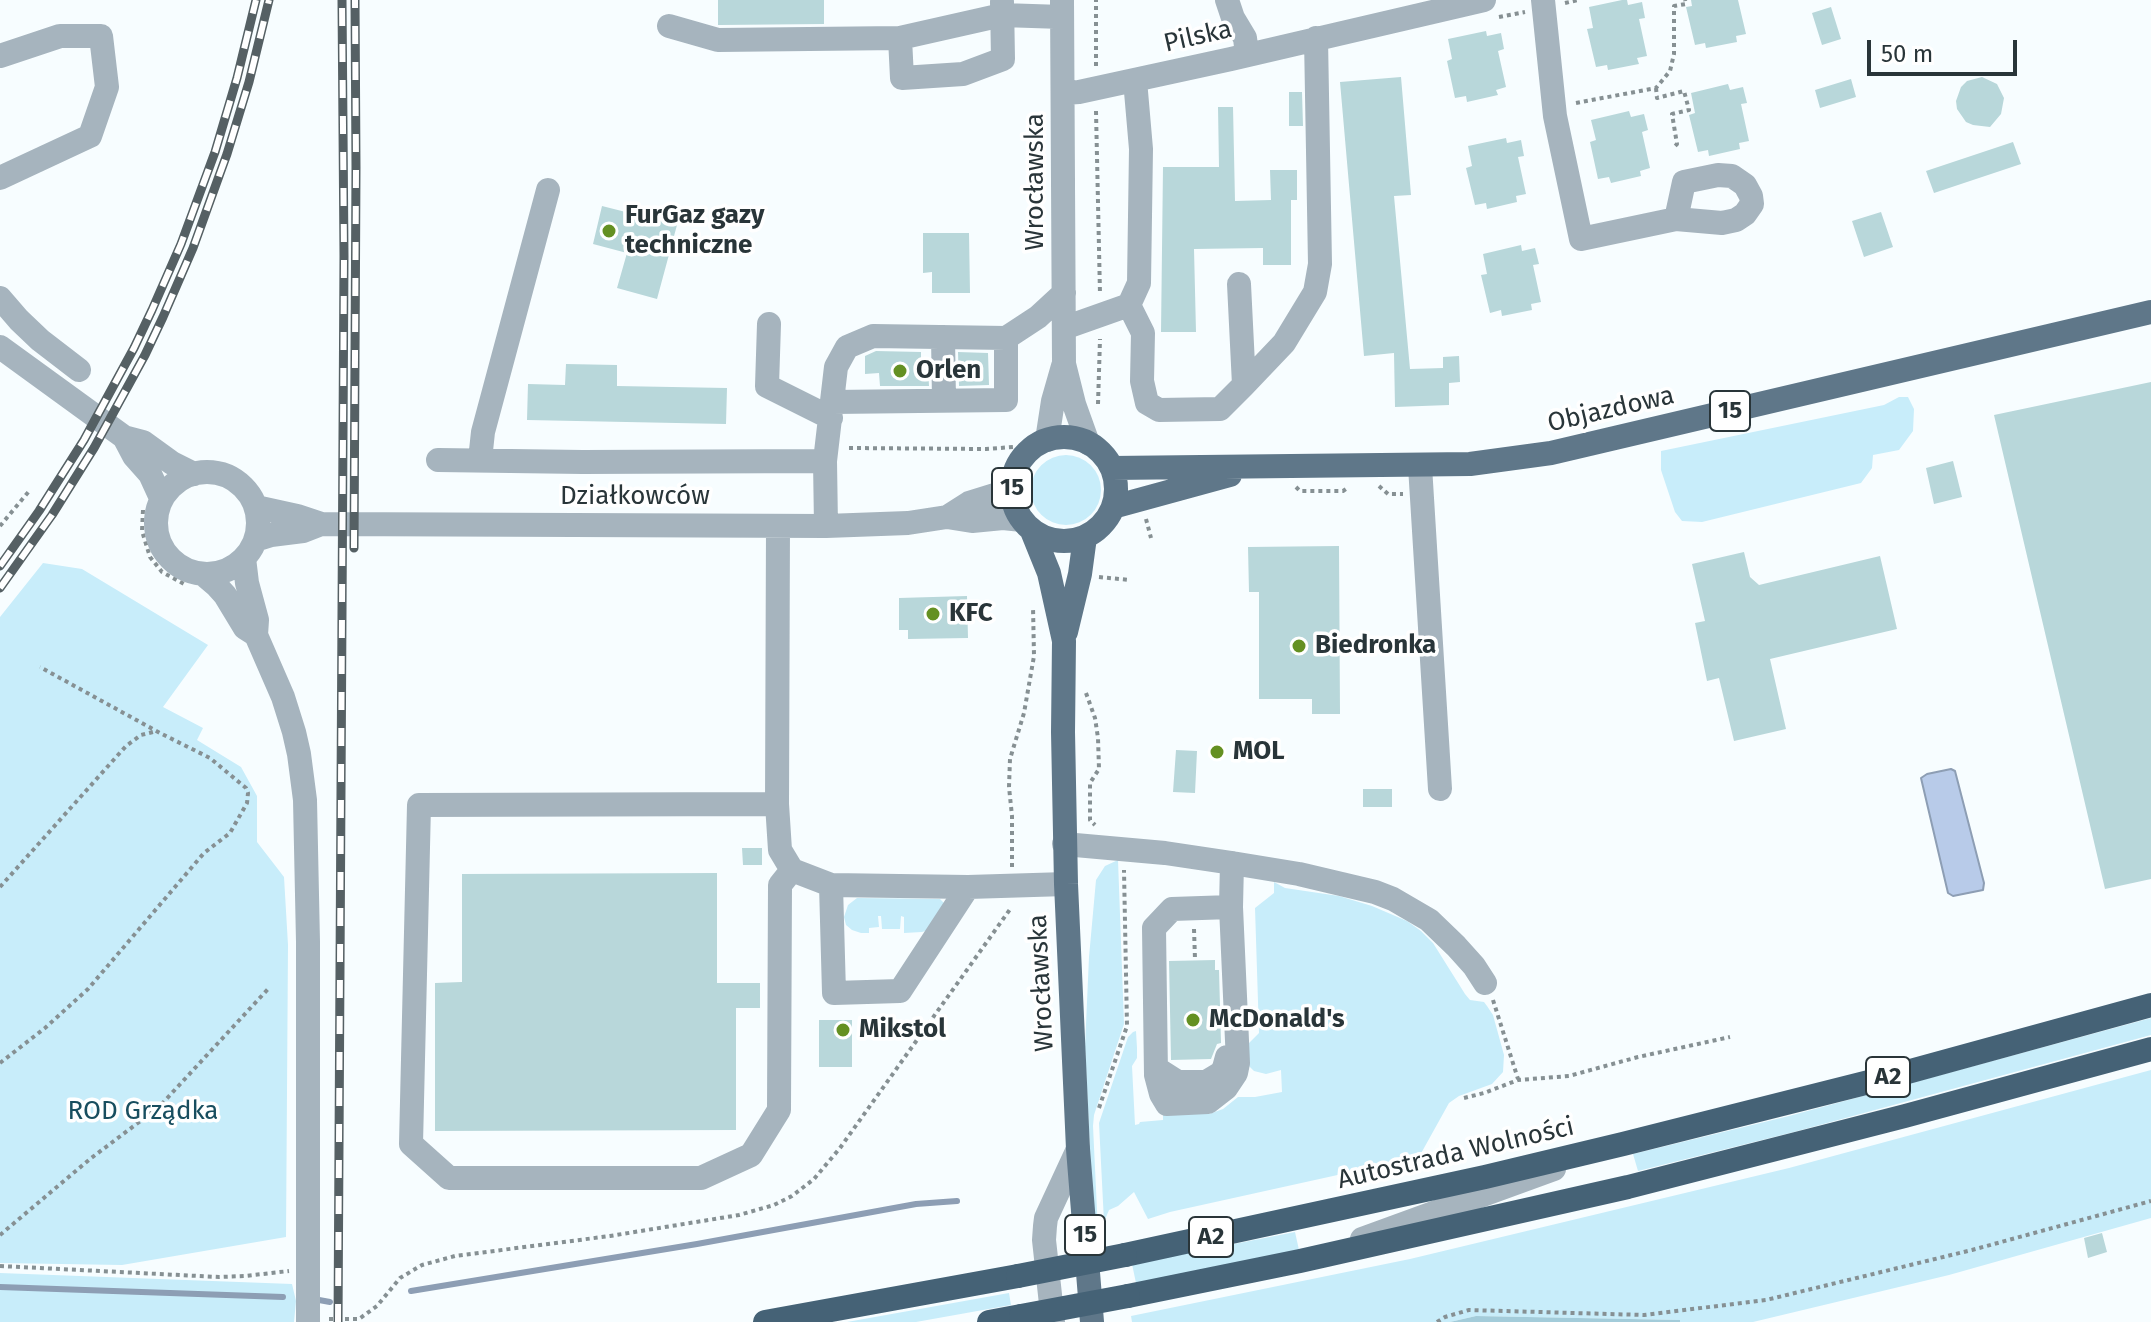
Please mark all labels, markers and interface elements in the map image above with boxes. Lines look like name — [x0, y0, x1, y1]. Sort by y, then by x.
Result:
street label: Pilska — [1161, 14, 1235, 60]
scale bar — [1871, 24, 2021, 74]
text: 50 m — [1881, 40, 1933, 68]
street label: Wrocławska — [1020, 113, 1052, 251]
place label: FurGaz gazy techniczne — [625, 200, 765, 262]
marker: FurGaz gazy techniczne — [600, 222, 618, 240]
place label: Orlen — [916, 355, 981, 387]
marker: Orlen — [891, 362, 909, 380]
street label: Objazdowa — [1545, 380, 1677, 440]
road number: 15 — [1710, 391, 1750, 431]
road number: 15 — [992, 468, 1032, 508]
street label: Działkowców — [560, 481, 710, 513]
place label: KFC — [949, 598, 993, 630]
marker: KFC — [924, 605, 942, 623]
place label: Biedronka — [1315, 630, 1436, 662]
marker: Biedronka — [1290, 637, 1308, 655]
place label: MOL — [1233, 736, 1284, 768]
marker: MOL — [1208, 743, 1226, 761]
street label: Wrocławska — [1023, 913, 1061, 1053]
place label: McDonald's — [1209, 1004, 1345, 1036]
marker: McDonald's — [1184, 1011, 1202, 1029]
place label: Mikstol — [859, 1014, 946, 1046]
marker: Mikstol — [834, 1021, 852, 1039]
road number: A2 — [1866, 1057, 1910, 1097]
park label: ROD Grządka — [67, 1096, 219, 1128]
street label: Autostrada Wolności — [1335, 1112, 1577, 1196]
road number: 15 — [1065, 1215, 1105, 1255]
road number: A2 — [1189, 1217, 1233, 1257]

